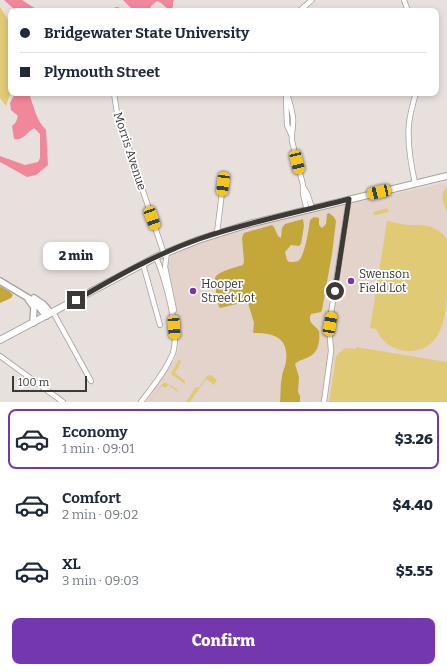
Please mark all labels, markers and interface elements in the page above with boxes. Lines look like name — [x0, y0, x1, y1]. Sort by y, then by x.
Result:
text: Bridgewater State University — [44, 24, 249, 42]
text: Plymouth Street — [44, 63, 160, 81]
street label: Morris Avenue — [111, 110, 149, 192]
car — [288, 149, 306, 175]
car — [216, 171, 230, 197]
car — [366, 183, 392, 201]
car — [142, 205, 162, 231]
callout: 2 min — [43, 242, 109, 270]
text: 2 min — [59, 248, 93, 263]
place label: Swenson Field Lot — [359, 267, 410, 295]
marker: Swenson Field Lot — [346, 276, 356, 286]
place label: Hooper Street Lot — [201, 277, 256, 305]
route start — [326, 282, 344, 300]
marker: Hooper Street Lot — [188, 286, 198, 296]
route end — [67, 291, 85, 309]
car — [322, 311, 338, 337]
car — [167, 315, 181, 339]
scale bar — [12, 374, 87, 393]
text: 100 m — [18, 376, 49, 389]
icon: car — [14, 421, 50, 457]
text: Economy — [62, 423, 128, 441]
text: $3.26 — [395, 430, 433, 448]
text: 1 min · 09:01 — [62, 441, 135, 456]
icon: car — [14, 487, 50, 523]
text: Comfort — [62, 489, 121, 507]
text: $4.40 — [393, 496, 433, 514]
text: 2 min · 09:02 — [62, 507, 138, 522]
icon: car — [14, 553, 50, 589]
text: XL — [62, 555, 81, 573]
text: $5.55 — [396, 562, 433, 580]
text: 3 min · 09:03 — [62, 573, 139, 588]
button: Confirm — [12, 618, 435, 664]

